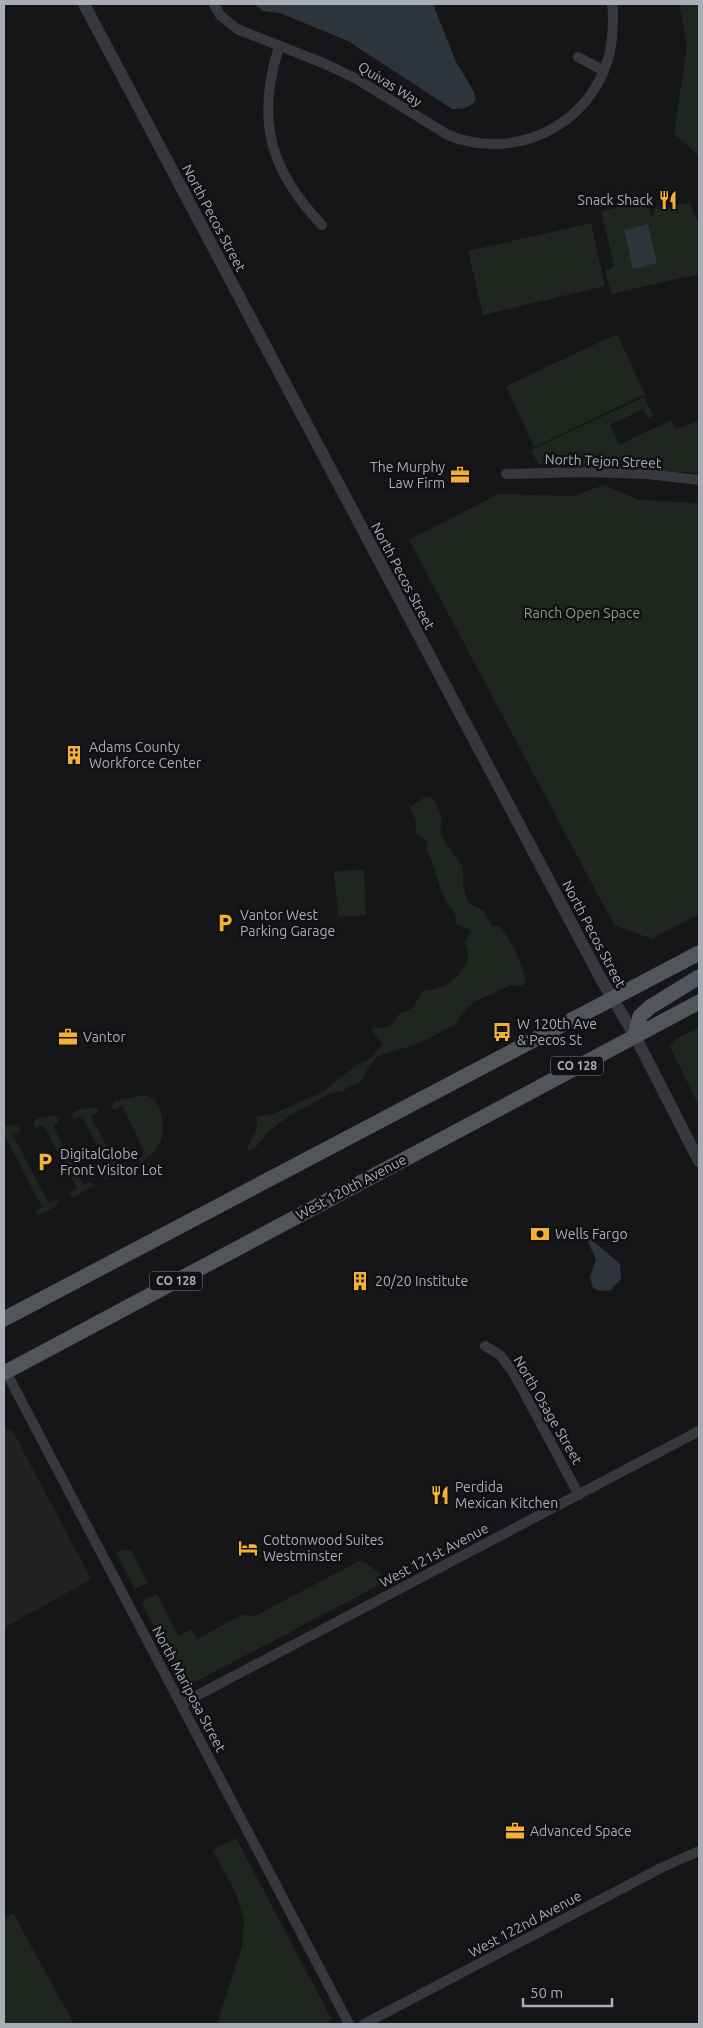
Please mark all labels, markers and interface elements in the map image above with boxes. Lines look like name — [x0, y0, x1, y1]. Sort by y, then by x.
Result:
street label: Quivas Way — [355, 58, 425, 110]
street label: North Pecos Street — [179, 162, 249, 275]
restaurant icon: Snack Shack — [657, 189, 679, 211]
place label: Snack Shack — [578, 192, 653, 208]
street label: North Tejon Street — [544, 451, 662, 471]
place label: The Murphy Law Firm — [370, 459, 445, 491]
office icon: The Murphy Law Firm — [449, 464, 471, 486]
street label: North Pecos Street — [368, 520, 438, 633]
park label: Ranch Open Space — [524, 605, 640, 621]
place label: Adams County Workforce Center — [89, 739, 202, 771]
building icon: Adams County Workforce Center — [63, 744, 85, 766]
street label: North Pecos Street — [559, 878, 629, 991]
place label: Vantor West Parking Garage — [240, 907, 335, 939]
parking icon: Vantor West Parking Garage — [214, 912, 236, 934]
place label: W 120th Ave & Pecos St — [517, 1016, 597, 1048]
bus stop icon: W 120th Ave & Pecos St — [491, 1021, 513, 1043]
office icon: Vantor — [57, 1026, 79, 1048]
place label: Vantor — [83, 1029, 127, 1045]
road number: CO 128 — [551, 1056, 603, 1076]
place label: DigitalGlobe Front Visitor Lot — [60, 1146, 163, 1178]
parking icon: DigitalGlobe Front Visitor Lot — [34, 1151, 56, 1173]
street label: West 120th Avenue — [293, 1151, 409, 1223]
bank icon: Wells Fargo — [529, 1223, 551, 1245]
place label: Wells Fargo — [555, 1226, 628, 1242]
building icon: 20/20 Institute — [349, 1270, 371, 1292]
road number: CO 128 — [150, 1272, 202, 1290]
place label: 20/20 Institute — [375, 1273, 468, 1289]
street label: North Osage Street — [510, 1353, 586, 1467]
place label: Perdida Mexican Kitchen — [455, 1479, 558, 1511]
restaurant icon: Perdida Mexican Kitchen — [429, 1484, 451, 1506]
street label: West 121st Avenue — [377, 1520, 491, 1590]
place label: Cottonwood Suites Westminster — [263, 1532, 384, 1564]
hotel icon: Cottonwood Suites Westminster — [237, 1537, 259, 1559]
street label: North Mariposa Street — [149, 1623, 229, 1755]
office icon: Advanced Space — [504, 1820, 526, 1842]
place label: Advanced Space — [530, 1823, 632, 1839]
street label: West 122nd Avenue — [466, 1887, 584, 1961]
scale bar — [523, 1976, 612, 2008]
text: 50 m — [530, 1984, 563, 2001]

